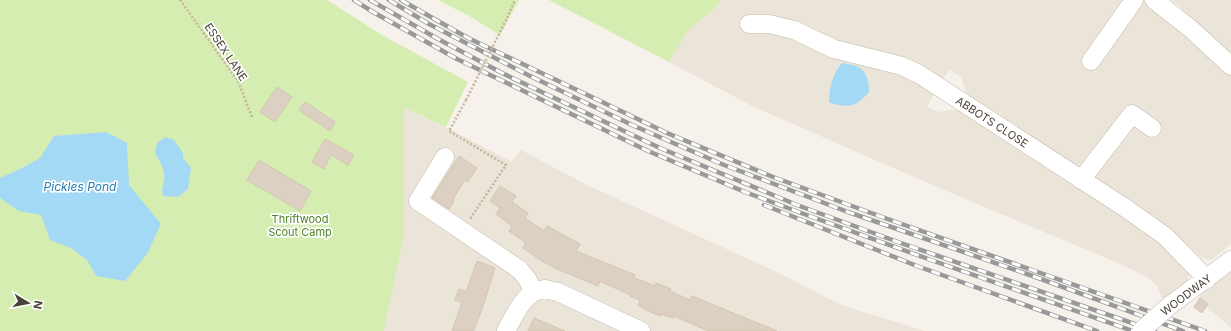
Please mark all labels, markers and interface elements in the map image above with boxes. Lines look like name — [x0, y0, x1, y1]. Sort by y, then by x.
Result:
street label: ESSEX LANE — [202, 20, 250, 84]
street label: ABBOTS CLOSE — [953, 93, 1031, 151]
water label: Pickles Pond — [44, 179, 117, 194]
park label: Thriftwood Scout Camp — [268, 212, 332, 239]
street label: WOODWAY — [1158, 271, 1215, 319]
north arrow — [8, 283, 48, 323]
text: N — [30, 299, 45, 310]

